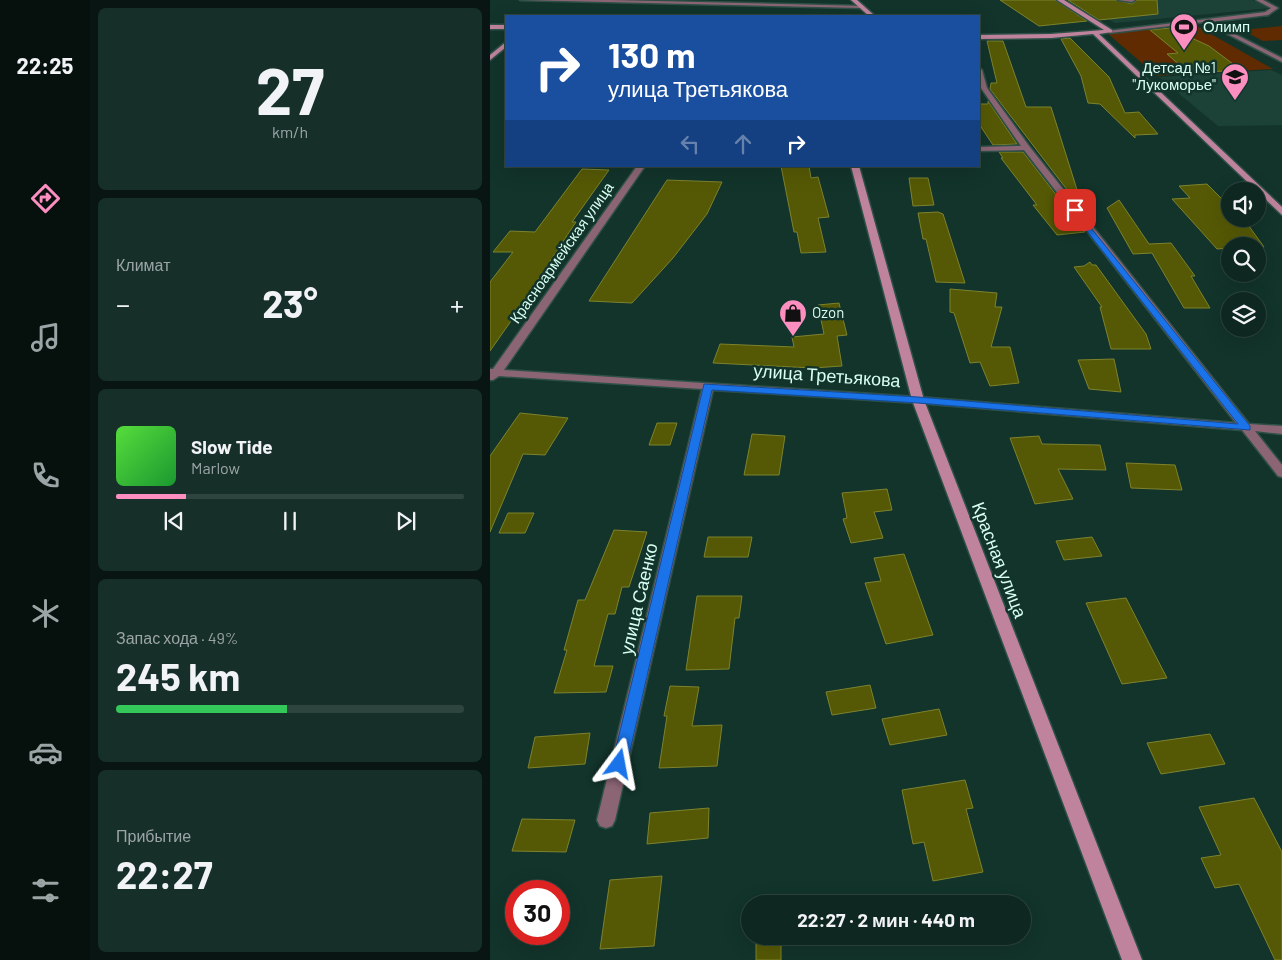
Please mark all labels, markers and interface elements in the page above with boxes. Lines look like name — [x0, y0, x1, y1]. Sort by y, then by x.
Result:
sports icon: Олимп — [1169, 12, 1199, 51]
place label: Олимп — [1203, 17, 1250, 35]
text: 130 m — [608, 33, 695, 75]
icon: right — [525, 35, 590, 100]
text: 27 — [256, 50, 324, 128]
text: 22:25 — [17, 52, 73, 78]
place label: Детсад №1 "Лукоморье" — [1132, 58, 1216, 93]
school or university icon: Детсад №1 "Лукоморье" — [1220, 62, 1250, 101]
text: улица Третьякова — [608, 75, 788, 101]
text: km/h — [272, 122, 308, 141]
icon: left — [676, 130, 704, 158]
icon: ahead — [729, 130, 757, 158]
icon: right — [782, 130, 810, 158]
street label: Красноармейская улица — [506, 178, 617, 327]
icon: directions — [28, 181, 63, 216]
map controls — [1221, 182, 1266, 337]
button: sound — [1221, 182, 1266, 227]
pin — [1054, 189, 1096, 231]
icon: arrive — [1061, 196, 1089, 224]
button: search — [1221, 237, 1266, 282]
text: Климат — [116, 255, 170, 274]
text: 23° — [262, 280, 318, 326]
text: − — [116, 287, 130, 321]
text: + — [450, 287, 464, 321]
button: layers — [1221, 292, 1266, 337]
shop icon: Ozon — [778, 298, 808, 337]
place label: Ozon — [812, 303, 844, 321]
icon: music — [28, 320, 63, 355]
street label: улица Третьякова — [753, 359, 902, 391]
text: Slow Tide — [191, 435, 273, 458]
icon: phone — [28, 458, 63, 493]
text: Marlow — [191, 458, 240, 477]
street label: Красная улица — [968, 499, 1032, 622]
icon: previous — [160, 507, 188, 535]
icon: pause — [276, 507, 304, 535]
icon: next — [392, 507, 420, 535]
street label: улица Саенко — [614, 541, 662, 657]
icon: climate — [28, 596, 63, 631]
text: Запас хода · 49% — [116, 628, 238, 647]
text: 245 km — [116, 653, 240, 699]
icon: car — [28, 735, 63, 770]
position arrow — [592, 737, 644, 789]
text: Прибытие — [116, 826, 191, 845]
text: 22:27 — [116, 851, 213, 897]
icon: filters — [28, 873, 63, 908]
speed limit sign: 30 — [505, 880, 570, 945]
text: 22:27 · 2 мин · 440 m — [797, 908, 975, 931]

